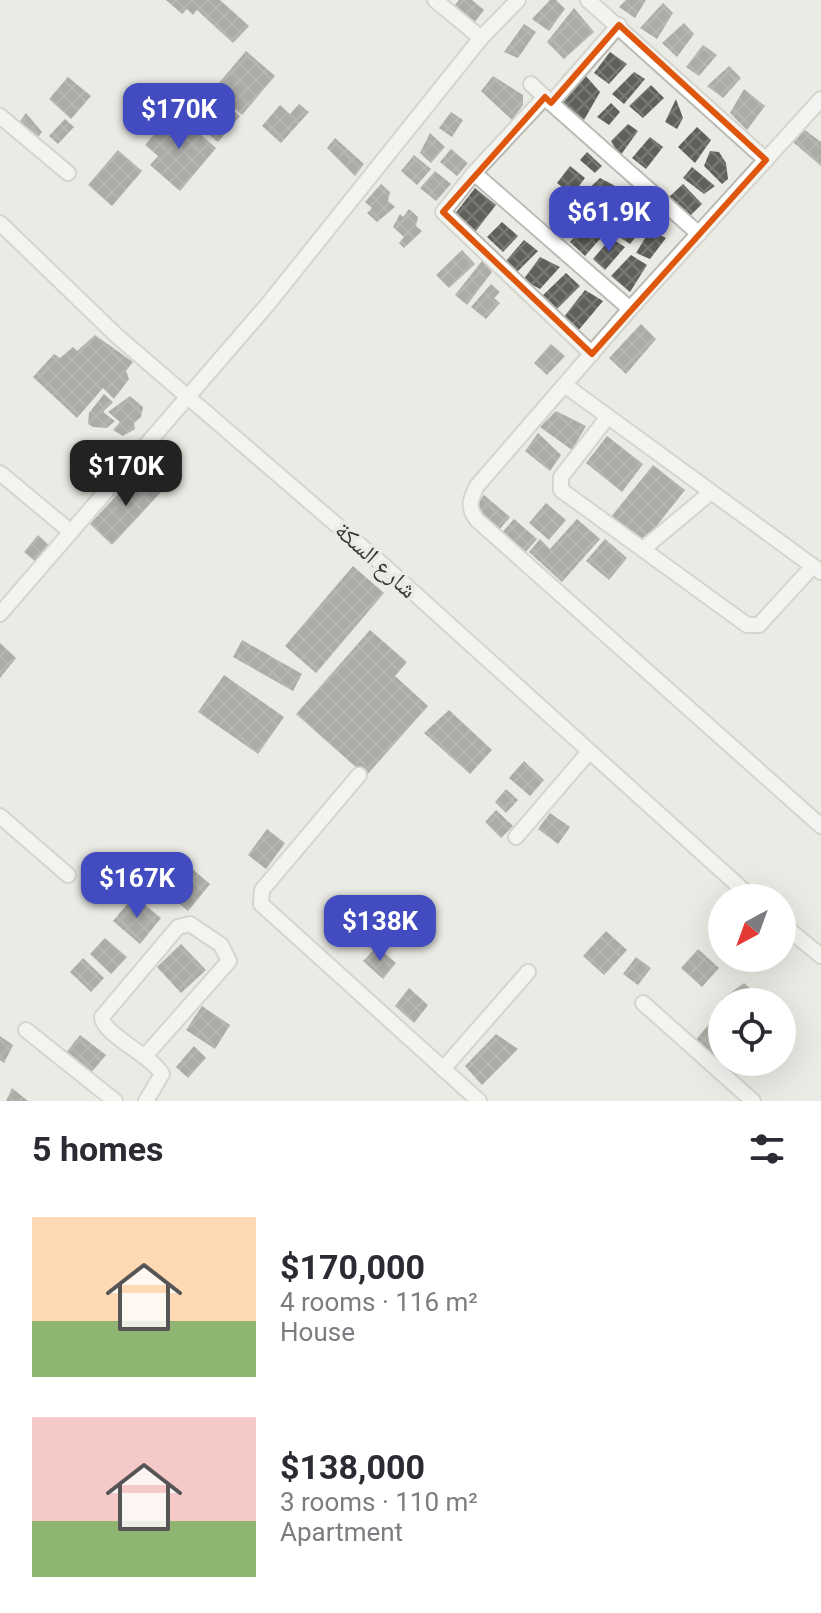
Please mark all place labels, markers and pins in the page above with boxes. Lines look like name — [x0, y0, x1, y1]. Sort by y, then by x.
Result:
pin: $170K — [123, 83, 235, 151]
pin: $61.9K — [544, 186, 674, 254]
pin: $170K — [70, 440, 182, 508]
pin: $167K — [81, 852, 193, 920]
pin: $138K — [324, 895, 436, 963]

